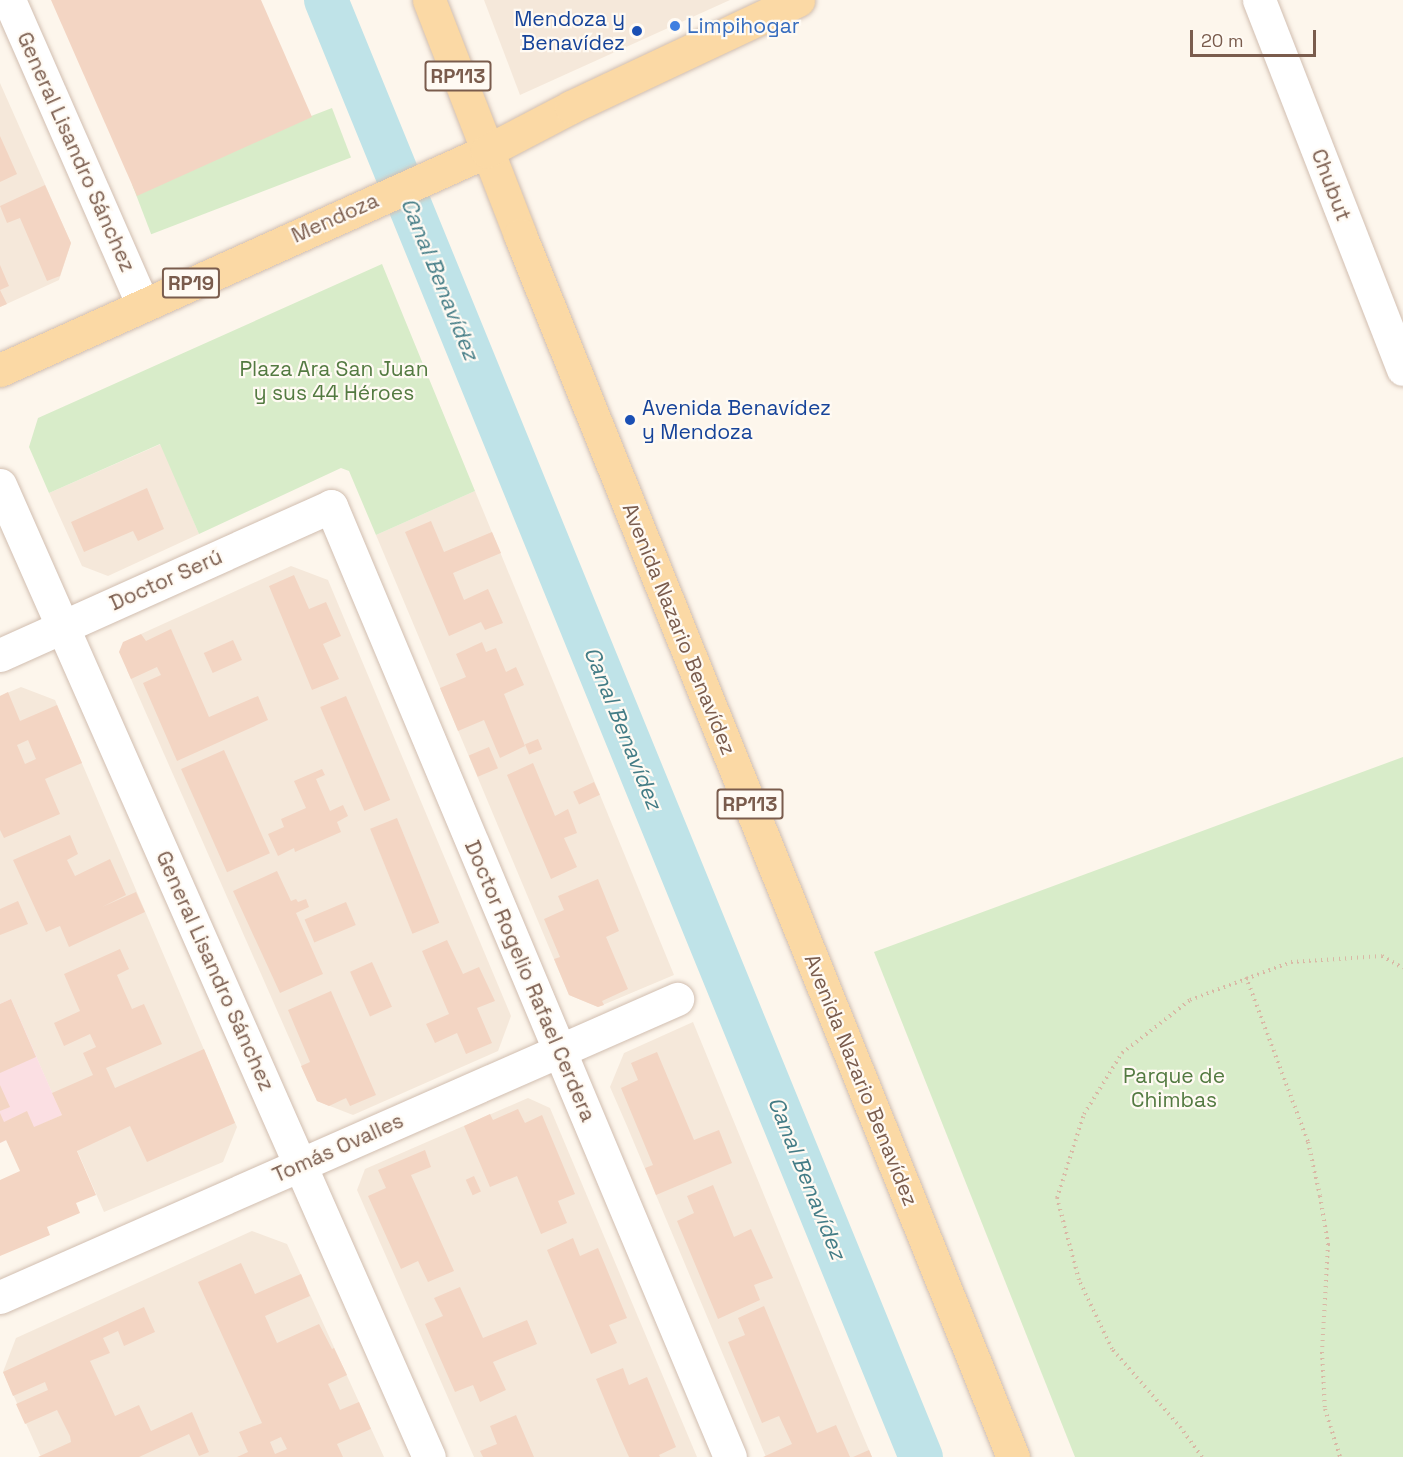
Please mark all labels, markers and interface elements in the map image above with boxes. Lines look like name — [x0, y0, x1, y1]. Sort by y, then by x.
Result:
place label: Mendoza y Benavídez — [514, 6, 625, 56]
place label: Limpihogar — [687, 13, 800, 39]
scale bar — [1193, 18, 1319, 56]
marker: Limpihogar — [668, 19, 682, 33]
marker: Mendoza y Benavídez — [630, 24, 644, 38]
street label: General Lisandro Sánchez — [12, 28, 140, 276]
text: 20 m — [1201, 29, 1244, 52]
road number: RP113 — [424, 59, 492, 93]
street label: Chubut — [1306, 145, 1356, 225]
street label: Mendoza — [288, 188, 382, 248]
water label: Canal Benavídez — [395, 194, 485, 364]
road number: RP19 — [161, 266, 221, 300]
park label: Plaza Ara San Juan y sus 44 Héroes — [239, 356, 429, 406]
place label: Avenida Benavídez y Mendoza — [642, 395, 831, 445]
marker: Avenida Benavídez y Mendoza — [623, 413, 637, 427]
street label: Avenida Nazario Benavídez — [617, 499, 741, 759]
street label: Doctor Serú — [106, 544, 226, 616]
water label: Canal Benavídez — [578, 643, 668, 813]
road number: RP113 — [716, 787, 784, 821]
street label: Doctor Rogelio Rafael Cerdera — [459, 837, 601, 1125]
street label: General Lisandro Sánchez — [151, 847, 279, 1095]
street label: Avenida Nazario Benavídez — [799, 950, 923, 1210]
park label: Parque de Chimbas — [1123, 1063, 1225, 1113]
water label: Canal Benavídez — [762, 1093, 852, 1263]
street label: Tomás Ovalles — [269, 1108, 407, 1188]

